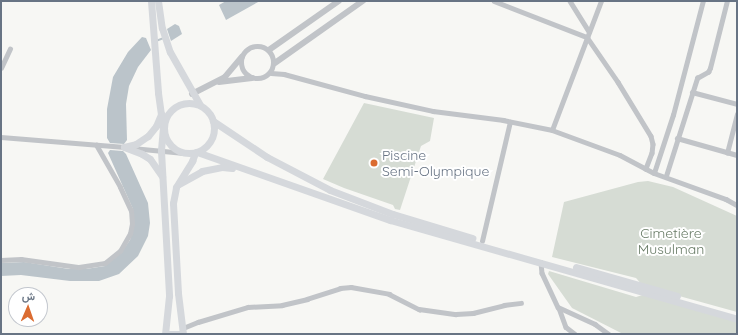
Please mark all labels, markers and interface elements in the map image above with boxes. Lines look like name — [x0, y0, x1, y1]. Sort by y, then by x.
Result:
place label: Piscine Semi-Olympique — [382, 147, 489, 180]
marker: Piscine Semi-Olympique — [369, 158, 379, 168]
park label: Cimetière Musulman — [638, 225, 704, 258]
north arrow — [8, 287, 48, 327]
text: ش — [22, 289, 35, 303]

